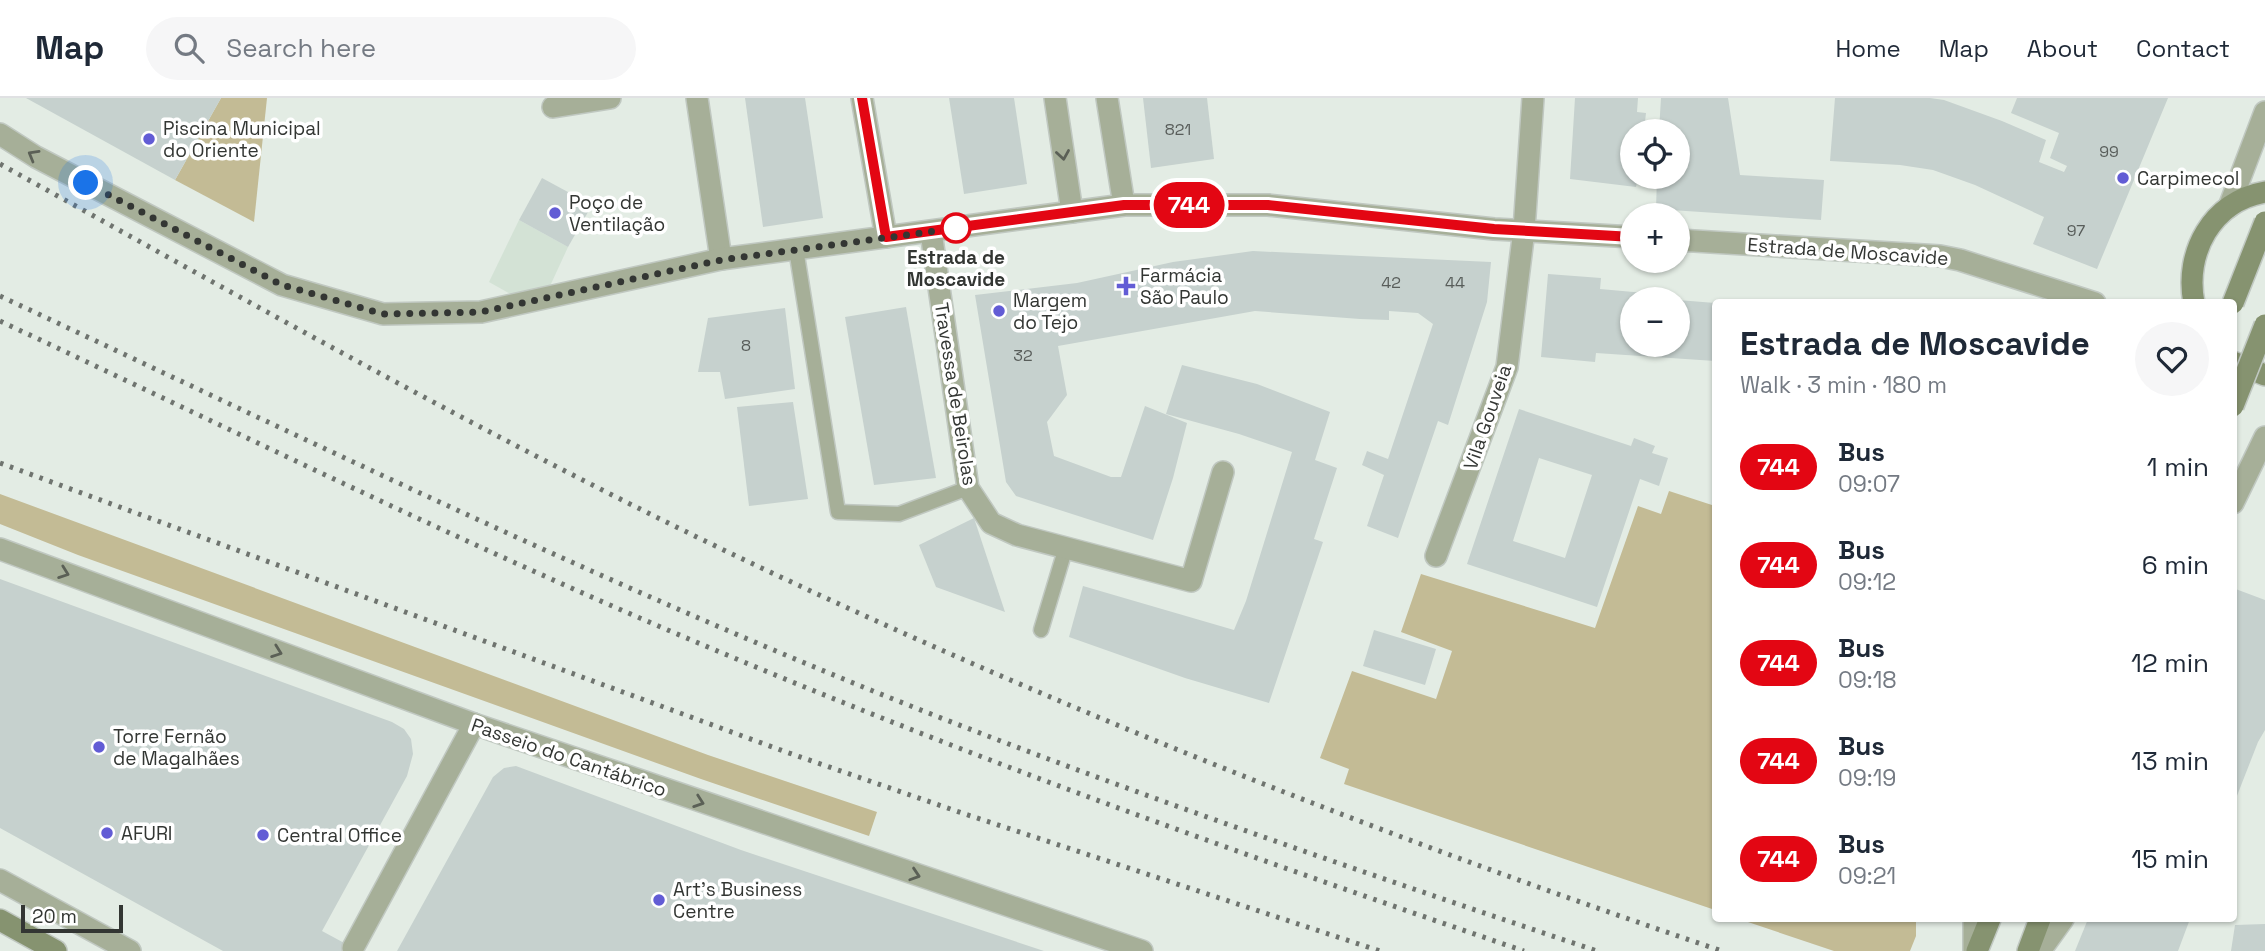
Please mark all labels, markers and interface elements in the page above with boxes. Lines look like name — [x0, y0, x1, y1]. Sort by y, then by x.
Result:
search box — [146, 17, 636, 80]
text: Map — [35, 27, 104, 69]
icon: search — [170, 29, 208, 67]
text: Search here — [226, 31, 376, 65]
text: Home — [1835, 33, 1901, 64]
text: Map — [1939, 33, 1989, 64]
text: About — [2027, 33, 2098, 64]
text: Contact — [2136, 33, 2230, 64]
place label: Piscina Municipal do Oriente — [163, 116, 321, 163]
house number: 821 — [1165, 119, 1191, 140]
map controls — [1620, 119, 1690, 357]
button: locate — [1620, 119, 1690, 189]
marker: Piscina Municipal do Oriente — [141, 131, 157, 147]
house number: 99 — [2099, 141, 2119, 162]
one-way arrow — [1055, 149, 1070, 161]
one-way arrow — [28, 150, 41, 163]
your location — [68, 165, 103, 200]
place label: Carpimecol — [2137, 166, 2240, 191]
marker: Carpimecol — [2115, 170, 2131, 186]
line badge: 744 — [1149, 182, 1229, 228]
text: 744 — [1168, 189, 1210, 220]
place label: Poço de Ventilação — [569, 190, 665, 237]
button: + — [1620, 203, 1690, 273]
marker: Poço de Ventilação — [547, 205, 563, 221]
marker: Estrada de Moscavide — [941, 213, 971, 243]
house number: 97 — [2067, 220, 2085, 241]
street label: Estrada de Moscavide — [1747, 232, 1949, 271]
place label: Estrada de Moscavide — [907, 245, 1005, 292]
place label: Farmácia São Paulo — [1140, 263, 1229, 310]
house number: 42 — [1381, 272, 1401, 293]
house number: 44 — [1445, 272, 1465, 293]
marker: Farmácia São Paulo — [1118, 278, 1134, 294]
button: − — [1620, 287, 1690, 357]
place label: Margem do Tejo — [1013, 288, 1087, 335]
street label: Travessa de Beirolas — [929, 301, 982, 487]
marker: Margem do Tejo — [991, 303, 1007, 319]
button: heart — [2135, 322, 2209, 396]
text: Estrada de Moscavide — [1740, 323, 2090, 365]
house number: 8 — [741, 335, 751, 356]
house number: 32 — [1013, 345, 1033, 366]
street label: Vila Gouveia — [1458, 361, 1517, 473]
text: Walk · 3 min · 180 m — [1740, 370, 1947, 400]
text: Bus — [1838, 435, 1885, 469]
text: 1 min — [2147, 450, 2209, 484]
text: 744 — [1757, 451, 1800, 482]
text: 09:07 — [1838, 469, 1900, 499]
text: Bus — [1838, 533, 1885, 567]
text: 6 min — [2142, 548, 2209, 582]
text: 744 — [1757, 549, 1800, 580]
one-way arrow — [57, 564, 69, 578]
text: 09:12 — [1838, 567, 1896, 597]
text: Bus — [1838, 631, 1885, 665]
one-way arrow — [271, 643, 283, 657]
text: 12 min — [2131, 646, 2209, 680]
text: 744 — [1757, 647, 1800, 678]
text: 09:18 — [1838, 665, 1897, 695]
street label: Passeio do Cantábrico — [468, 712, 670, 803]
place label: Torre Fernão de Magalhães — [113, 724, 240, 771]
text: Bus — [1838, 729, 1885, 763]
marker: Torre Fernão de Magalhães — [91, 739, 107, 755]
text: 13 min — [2131, 744, 2209, 778]
text: 744 — [1757, 745, 1800, 776]
text: 09:19 — [1838, 763, 1896, 793]
one-way arrow — [693, 794, 705, 808]
place label: AFURI — [121, 821, 173, 846]
place label: Central Office — [277, 823, 402, 848]
marker: AFURI — [99, 825, 115, 841]
marker: Central Office — [255, 827, 271, 843]
text: Bus — [1838, 827, 1885, 861]
text: 15 min — [2131, 842, 2209, 876]
text: 744 — [1757, 843, 1800, 874]
text: 09:21 — [1838, 861, 1896, 891]
one-way arrow — [908, 867, 920, 881]
place label: Art's Business Centre — [673, 877, 802, 924]
marker: Art's Business Centre — [651, 892, 667, 908]
scale bar — [21, 902, 122, 934]
text: 20 m — [32, 904, 77, 929]

